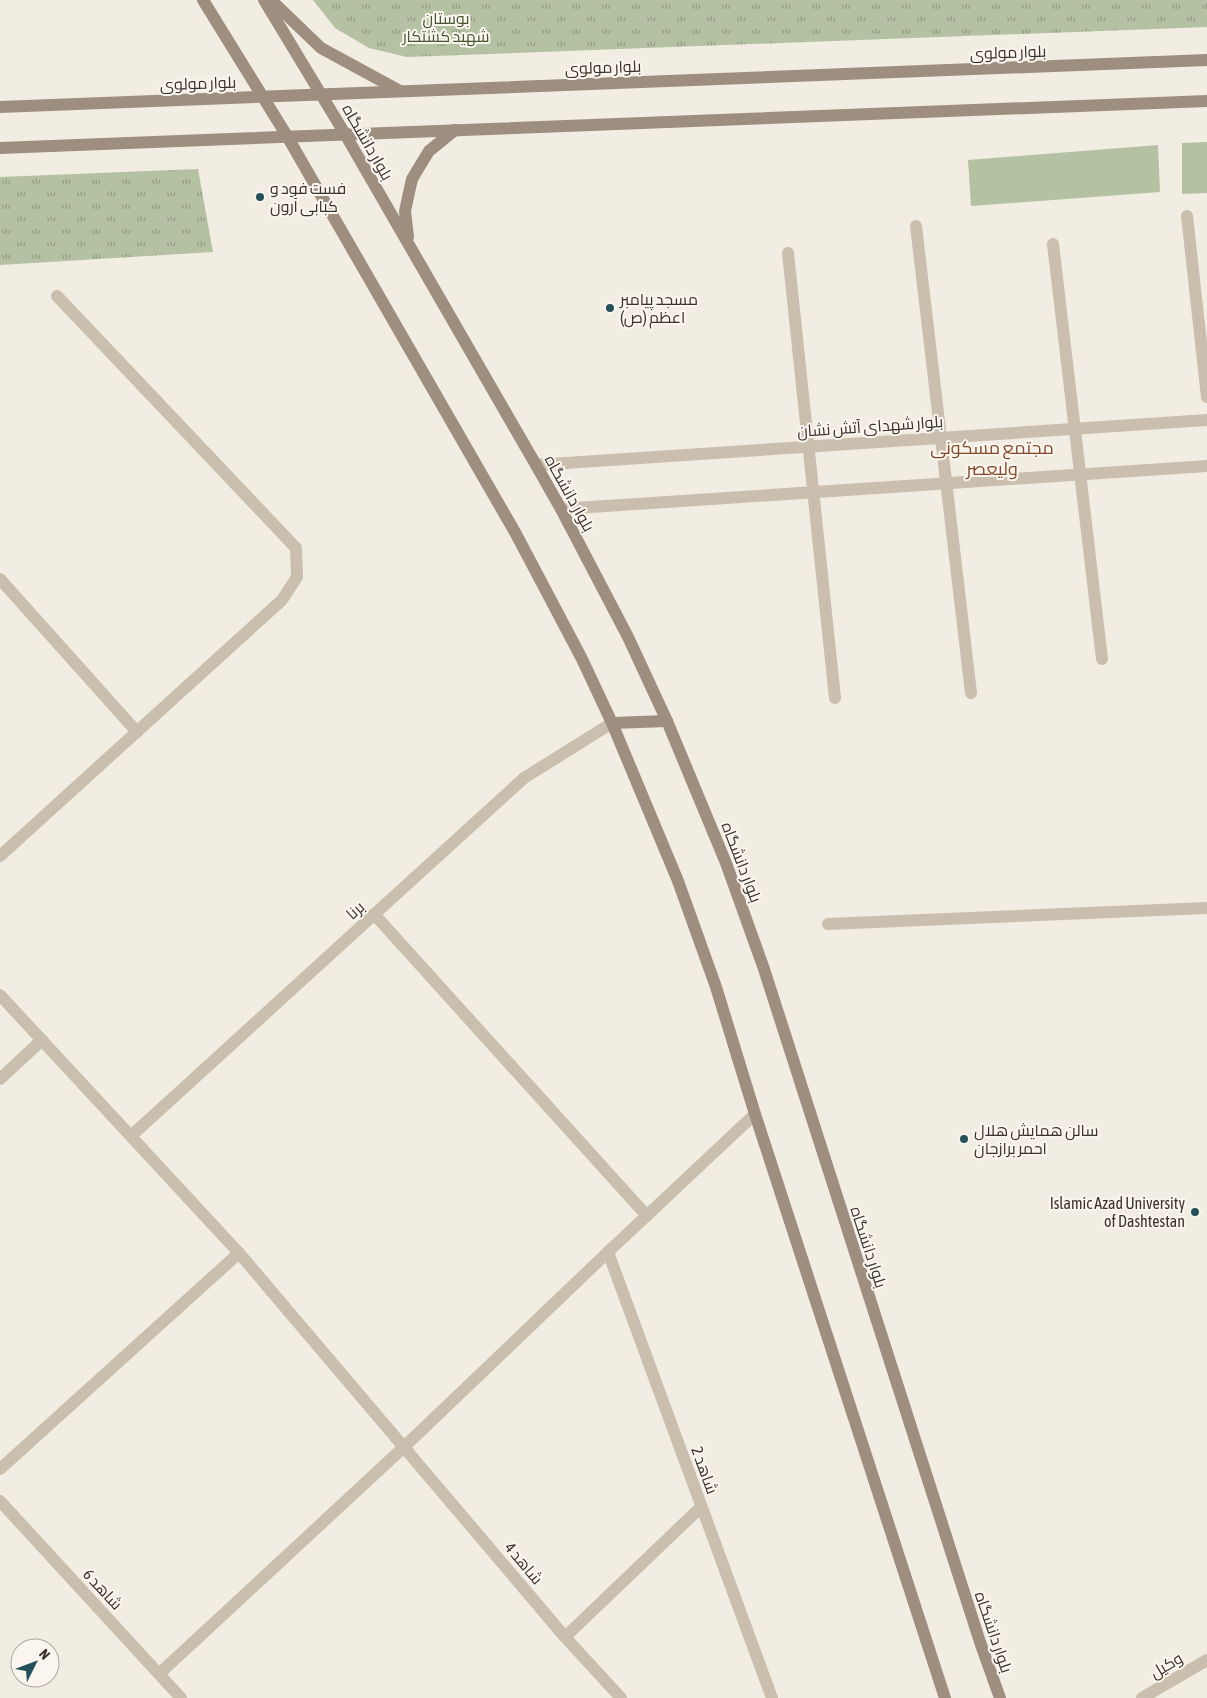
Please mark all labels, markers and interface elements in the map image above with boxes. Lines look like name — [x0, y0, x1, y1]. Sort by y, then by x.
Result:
park label: بوستان شهید کشتکار — [401, 9, 490, 47]
street label: بلوار مولوی — [969, 42, 1047, 64]
street label: بلوار مولوی — [564, 57, 642, 79]
street label: بلوار مولوی — [159, 73, 237, 95]
street label: بلوار دانشگاه — [338, 101, 397, 184]
place label: فست فود و کبابی آرون — [270, 179, 346, 217]
marker: فست فود و کبابی آرون — [254, 191, 266, 203]
place label: مسجد پیامبر اعظم (ص) — [619, 290, 698, 329]
marker: مسجد پیامبر اعظم (ص) — [604, 302, 616, 314]
street label: بلوار شهدای آتش نشان — [796, 412, 944, 442]
district label: مجتمع مسکونی ولیعصر — [930, 437, 1054, 480]
street label: بلوار دانشگاه — [541, 452, 598, 535]
street label: بلوار دانشگاه — [718, 819, 766, 905]
street label: برنا — [342, 897, 368, 923]
place label: سالن همایش هلال احمر برازجان — [974, 1121, 1099, 1159]
marker: سالن همایش هلال احمر برازجان — [958, 1133, 970, 1145]
place label: Islamic Azad University of Dashtestan — [1050, 1194, 1185, 1230]
street label: بلوار دانشگاه — [846, 1204, 891, 1290]
marker: Islamic Azad University of Dashtestan — [1189, 1206, 1201, 1218]
street label: شاهد 2 — [688, 1444, 722, 1496]
street label: شاهد 4 — [501, 1538, 547, 1588]
street label: شاهد 6 — [80, 1565, 126, 1613]
street label: بلوار دانشگاه — [971, 1589, 1016, 1675]
north arrow — [10, 1638, 60, 1688]
text: N — [36, 1646, 53, 1663]
street label: وکیل — [1147, 1648, 1186, 1683]

